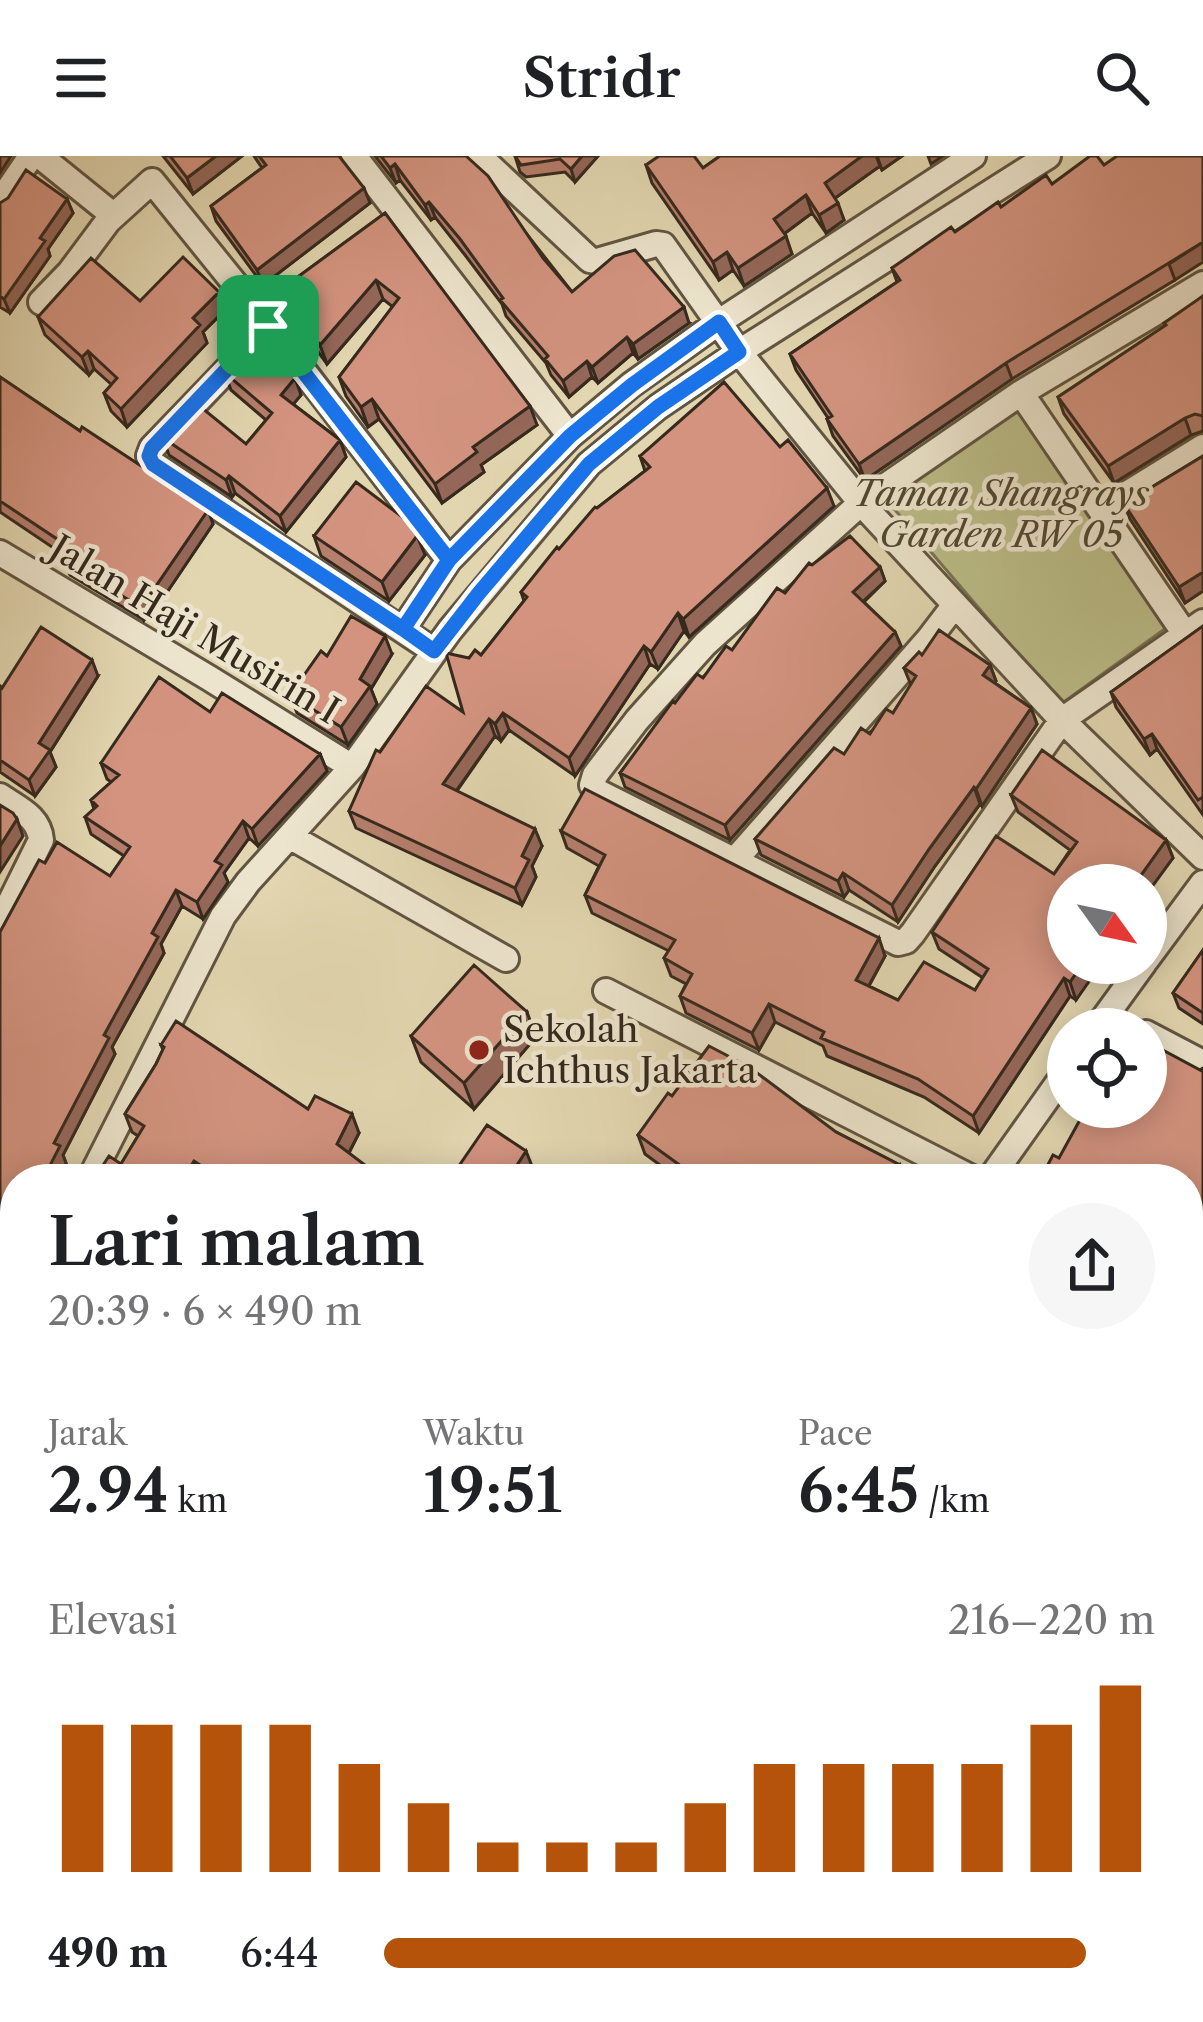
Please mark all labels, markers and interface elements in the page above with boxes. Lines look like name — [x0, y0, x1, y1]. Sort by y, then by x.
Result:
icon: menu — [48, 45, 114, 111]
text: Stridr — [522, 45, 681, 111]
icon: search — [1089, 45, 1155, 111]
pin — [217, 275, 319, 377]
icon: arrive — [235, 293, 301, 359]
park label: Taman Shangrays Garden RW 05 — [853, 471, 1149, 556]
street label: Jalan Haji Musirin I — [38, 523, 348, 733]
north arrow — [1047, 864, 1167, 984]
map controls — [1047, 864, 1167, 1128]
place label: Sekolah Ichthus Jakarta — [503, 1007, 757, 1092]
button: locate — [1047, 1008, 1167, 1128]
marker: Sekolah Ichthus Jakarta — [466, 1037, 492, 1063]
text: Lari malam — [48, 1201, 425, 1282]
button: share — [1029, 1203, 1155, 1329]
text: 20:39 · 6 × 490 m — [48, 1287, 362, 1335]
text: Jarak — [48, 1413, 127, 1454]
text: Waktu — [423, 1413, 524, 1454]
text: Pace — [798, 1413, 873, 1454]
text: 2.94 — [48, 1454, 169, 1528]
text: 19:51 — [423, 1454, 562, 1528]
text: 6:45 — [798, 1454, 919, 1528]
text: km — [169, 1480, 227, 1521]
text: /km — [919, 1480, 990, 1521]
text: Elevasi — [48, 1596, 177, 1644]
text: 216–220 m — [948, 1596, 1155, 1644]
text: 490 m — [48, 1929, 168, 1977]
text: 6:44 — [240, 1929, 319, 1977]

